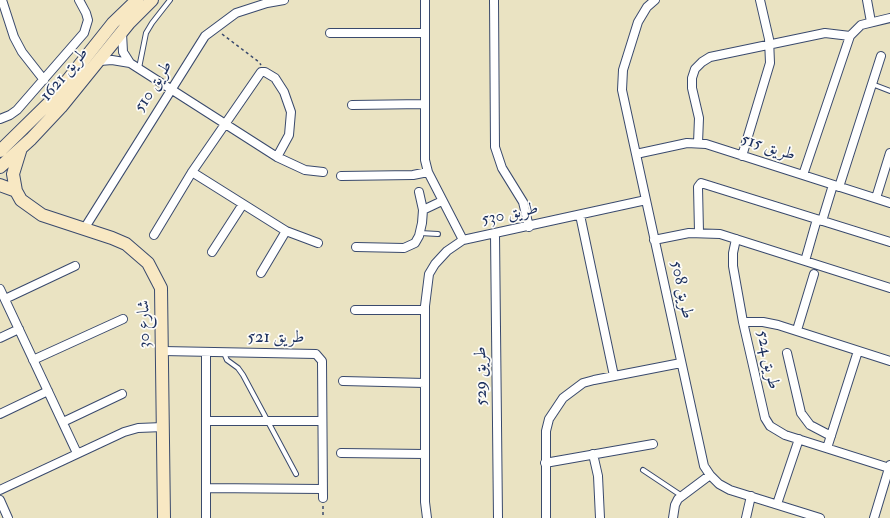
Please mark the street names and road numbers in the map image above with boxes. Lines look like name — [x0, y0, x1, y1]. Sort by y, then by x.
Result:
street label: طريق 1621 — [37, 44, 93, 106]
street label: طريق 510 — [130, 57, 178, 117]
street label: طريق 515 — [738, 130, 798, 166]
street label: طريق 530 — [480, 199, 540, 231]
street label: طريق 508 — [665, 259, 697, 321]
street label: شارع 30 — [134, 300, 156, 348]
street label: طريق 521 — [248, 328, 304, 348]
street label: طريق 524 — [751, 329, 783, 391]
street label: طريق 529 — [471, 346, 493, 406]

